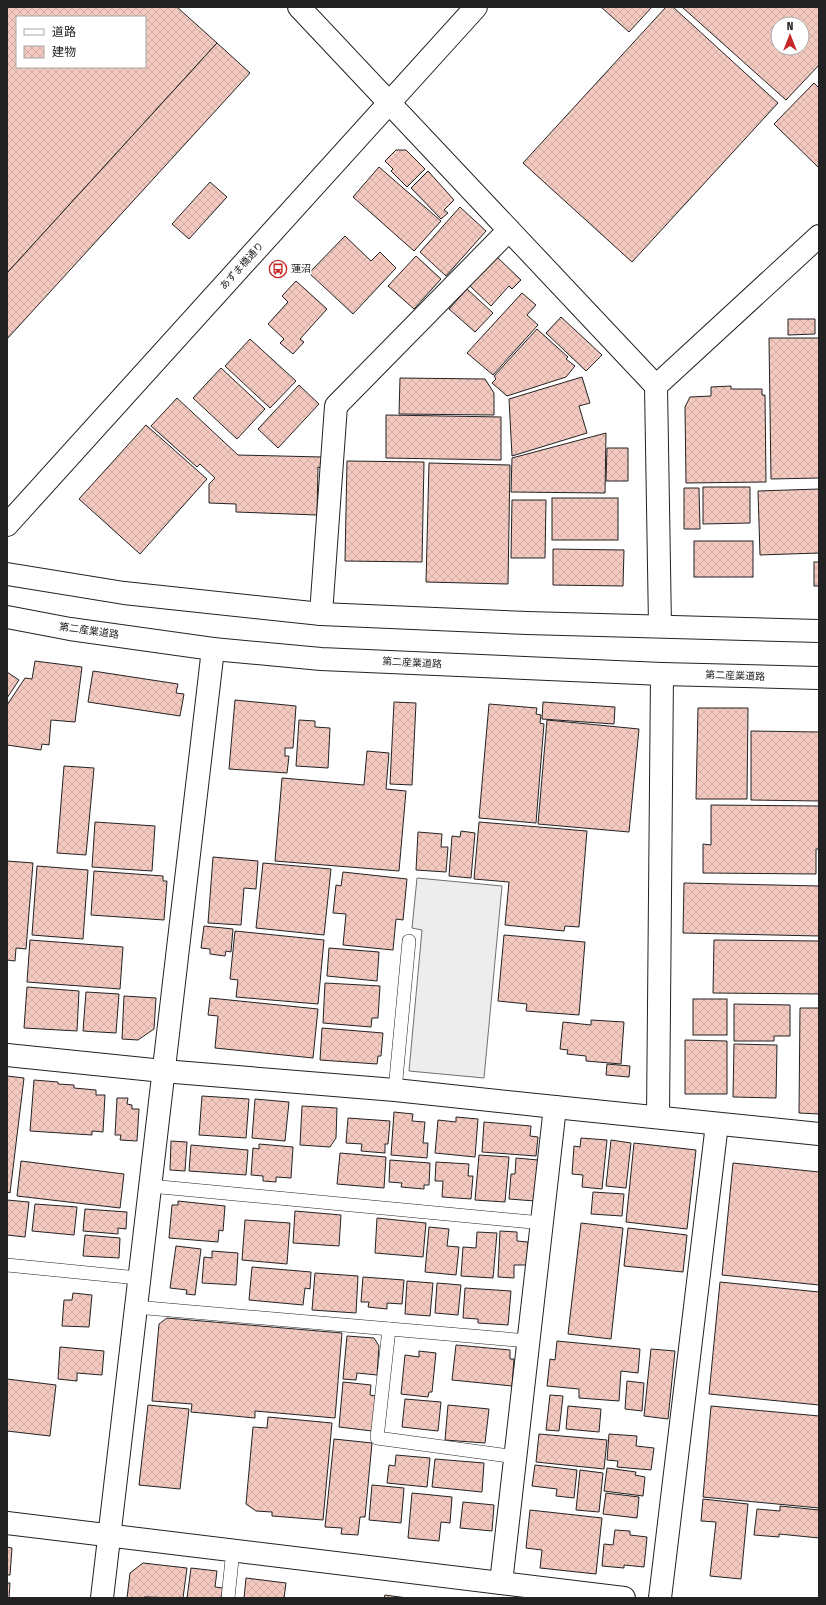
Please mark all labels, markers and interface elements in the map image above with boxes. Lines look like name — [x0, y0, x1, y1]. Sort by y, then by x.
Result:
legend — [16, 16, 146, 68]
north arrow — [770, 16, 810, 56]
text: N — [787, 20, 793, 33]
text: 道路 — [52, 25, 76, 39]
text: 建物 — [52, 45, 76, 59]
street label: あずま橋通り — [217, 240, 267, 292]
bus stop icon: 蓮沼 — [268, 259, 288, 279]
place label: 蓮沼 — [291, 263, 311, 275]
street label: 第二産業道路 — [58, 621, 120, 641]
street label: 第二産業道路 — [382, 655, 442, 671]
street label: 第二産業道路 — [705, 669, 765, 683]

